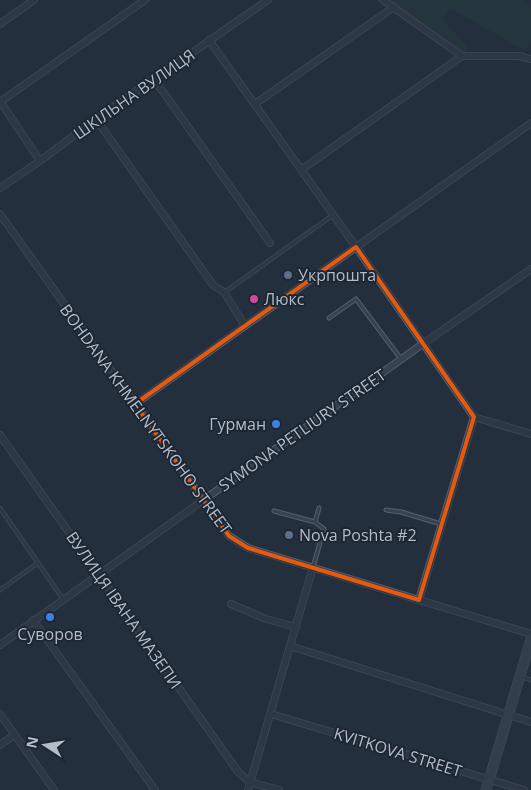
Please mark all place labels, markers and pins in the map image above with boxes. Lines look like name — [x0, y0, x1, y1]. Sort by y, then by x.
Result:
place label: Укрпошта — [298, 264, 376, 286]
marker: Укрпошта — [282, 269, 294, 281]
place label: Люкс — [264, 288, 305, 310]
marker: Люкс — [248, 293, 260, 305]
place label: Гурман — [209, 413, 266, 435]
marker: Гурман — [270, 418, 282, 430]
place label: Nova Poshta #2 — [299, 524, 417, 546]
marker: Nova Poshta #2 — [283, 529, 295, 541]
marker: Суворов — [44, 611, 56, 623]
place label: Суворов — [17, 623, 83, 645]

